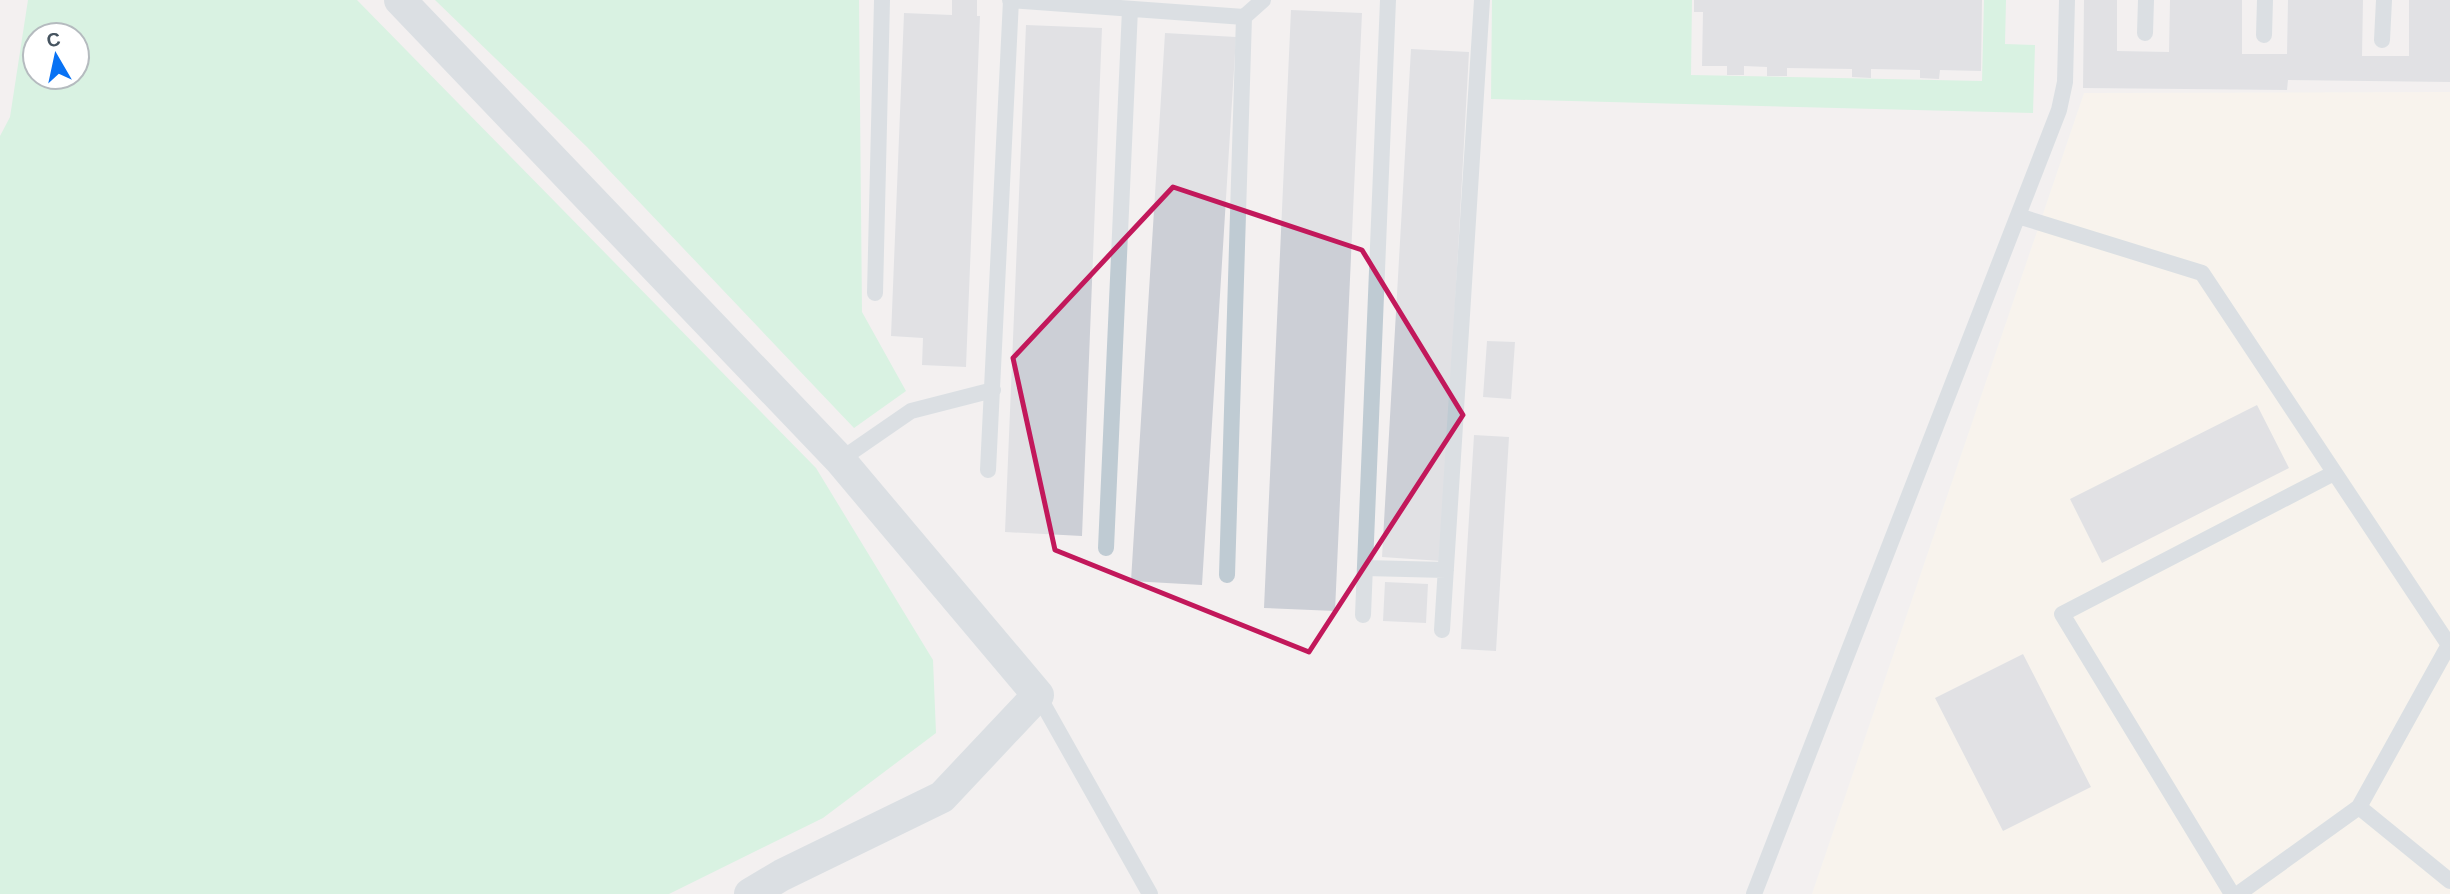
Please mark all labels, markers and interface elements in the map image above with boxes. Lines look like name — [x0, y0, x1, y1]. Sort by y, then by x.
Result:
north arrow — [21, 21, 91, 91]
text: С — [45, 26, 62, 51]

